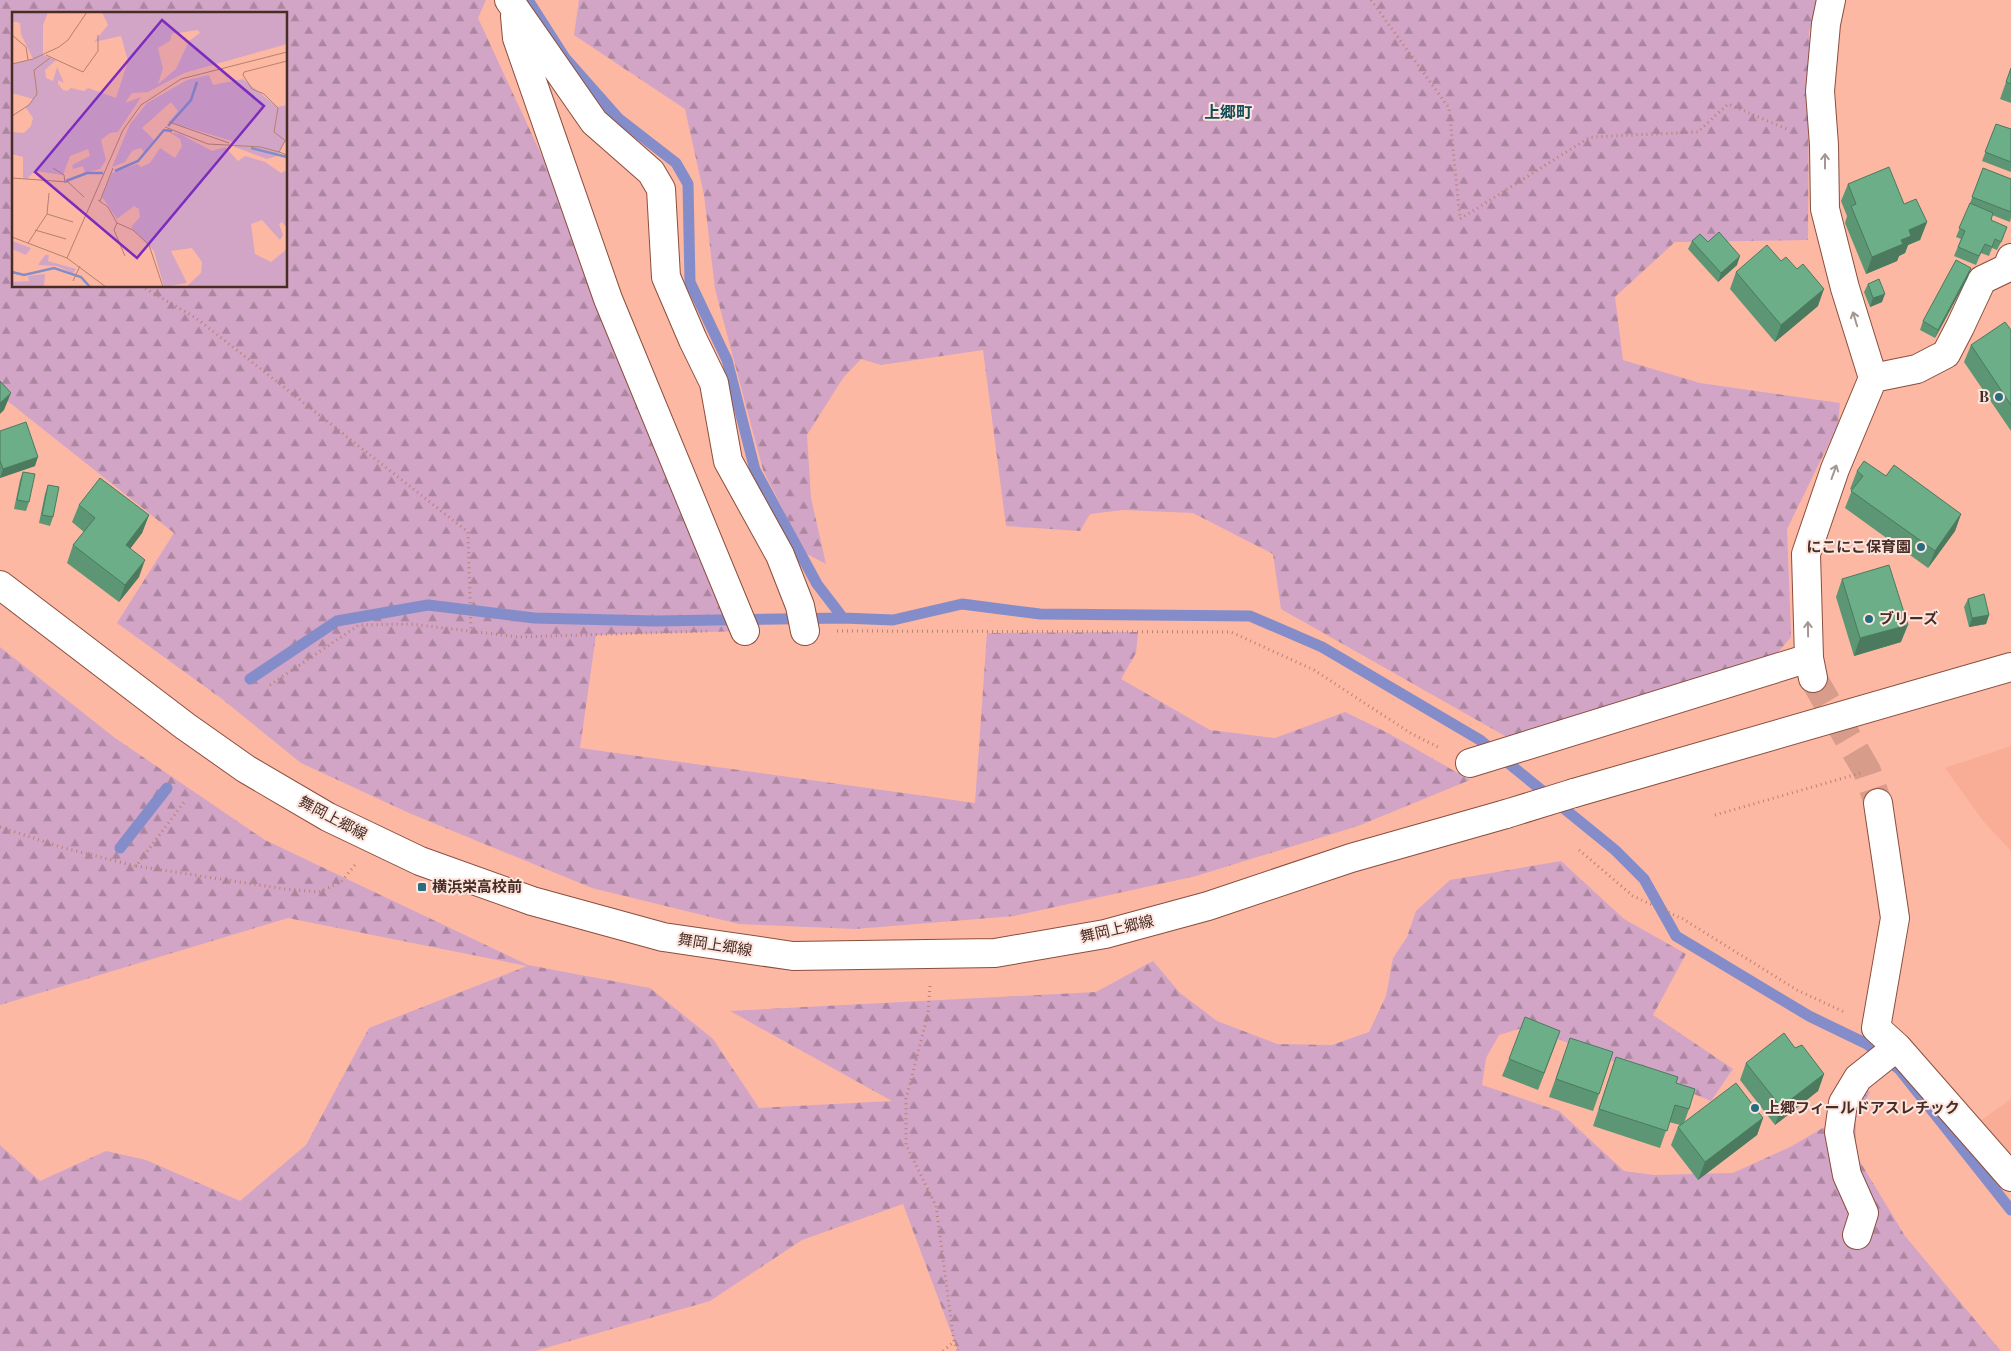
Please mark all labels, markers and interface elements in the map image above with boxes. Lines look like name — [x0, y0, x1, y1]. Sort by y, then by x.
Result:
inset map — [12, 12, 288, 288]
district label: 上郷町 — [1204, 101, 1252, 122]
one-way arrow — [1820, 153, 1829, 169]
one-way arrow — [1849, 312, 1859, 328]
place label: B — [1979, 386, 1989, 406]
marker: B — [1993, 391, 2005, 403]
one-way arrow — [1830, 464, 1839, 480]
place label: にこにこ保育園 — [1807, 536, 1911, 556]
marker: にこにこ保育園 — [1915, 541, 1927, 553]
place label: ブリーズ — [1879, 608, 1938, 628]
marker: ブリーズ — [1863, 613, 1875, 625]
one-way arrow — [1804, 622, 1813, 638]
street label: 舞岡上郷線 — [296, 791, 371, 844]
place label: 横浜栄高校前 — [432, 876, 522, 896]
marker: 横浜栄高校前 — [416, 881, 428, 893]
street label: 舞岡上郷線 — [1078, 910, 1156, 946]
street label: 舞岡上郷線 — [677, 928, 754, 960]
place label: 上郷フィールドアスレチック — [1765, 1097, 1960, 1117]
marker: 上郷フィールドアスレチック — [1749, 1102, 1761, 1114]

